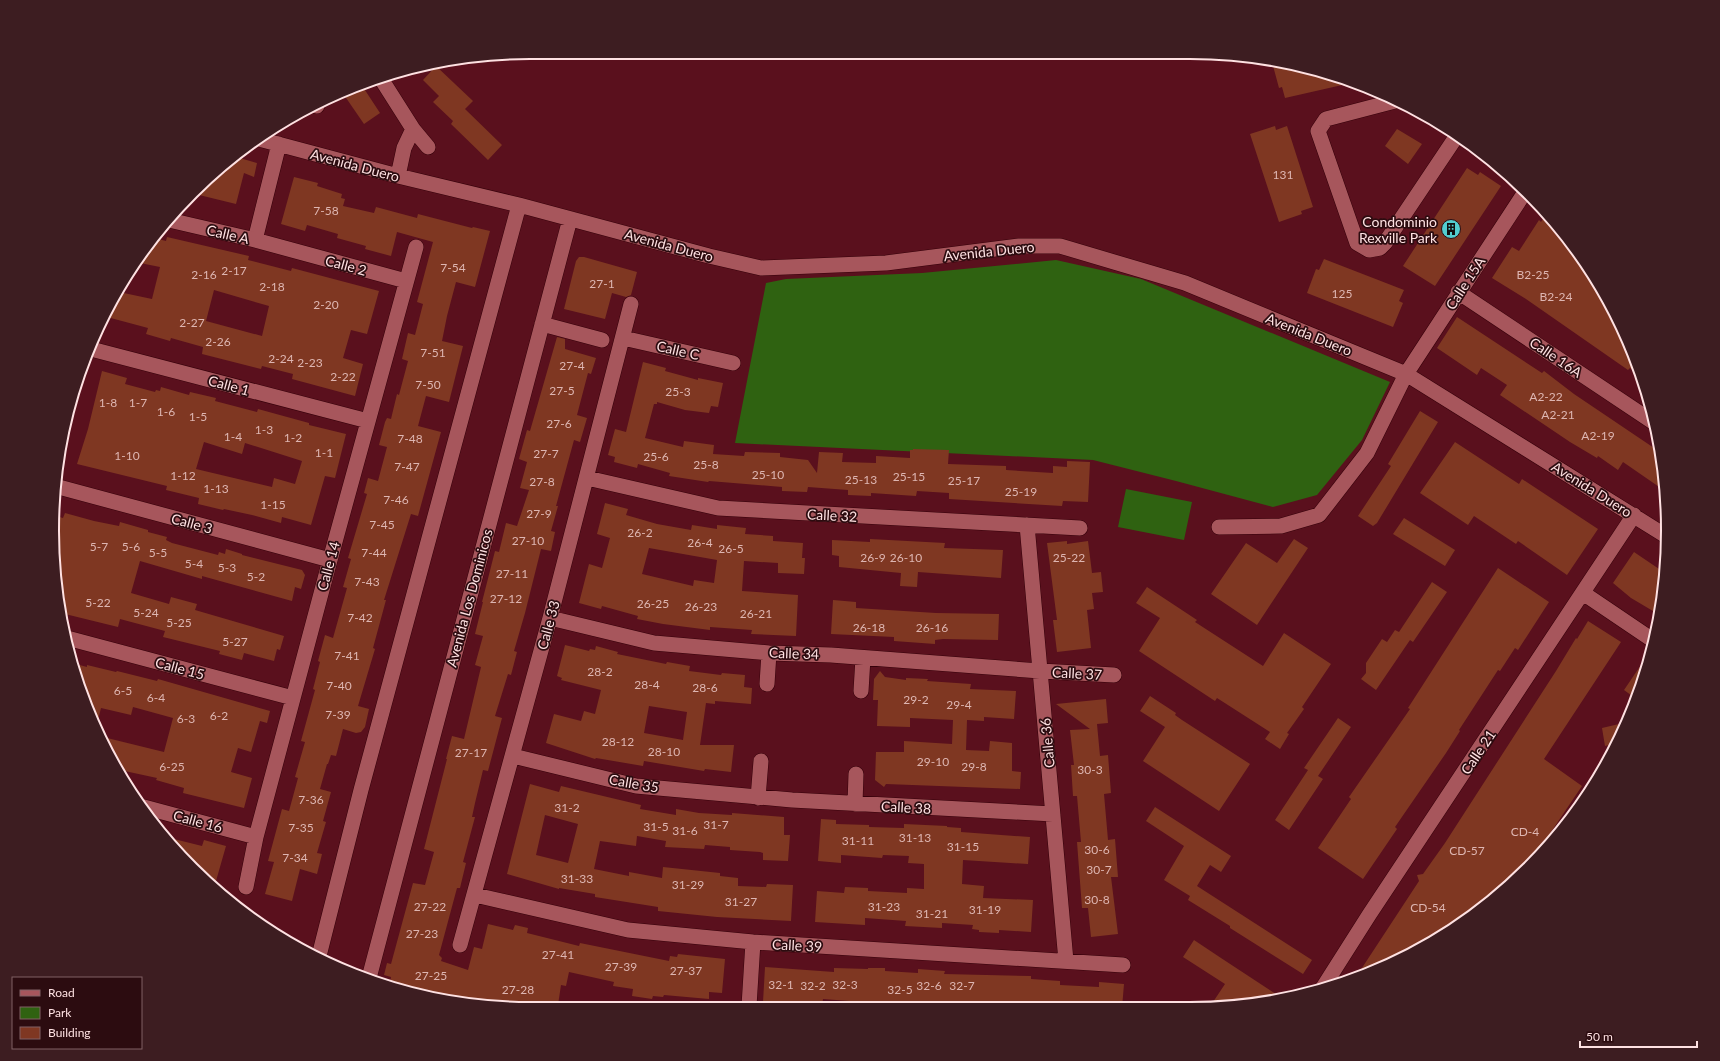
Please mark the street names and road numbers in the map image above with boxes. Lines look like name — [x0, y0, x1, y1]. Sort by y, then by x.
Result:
street label: Avenida Duero — [309, 145, 401, 185]
street label: Calle A — [205, 221, 251, 247]
street label: Avenida Duero — [623, 225, 715, 265]
street label: Avenida Duero — [943, 238, 1035, 264]
street label: Calle 2 — [324, 251, 368, 279]
street label: Calle 15A — [1442, 253, 1489, 313]
street label: Avenida Duero — [1263, 309, 1355, 359]
street label: Calle 16A — [1527, 333, 1586, 381]
street label: Calle C — [655, 337, 702, 363]
street label: Calle 1 — [207, 371, 251, 399]
street label: Avenida Duero — [1549, 458, 1635, 520]
street label: Calle 32 — [807, 505, 857, 525]
street label: Calle 3 — [170, 509, 214, 537]
street label: Avenida Los Dominicos — [442, 527, 496, 669]
street label: Calle 14 — [313, 540, 343, 592]
street label: Calle 33 — [533, 599, 563, 651]
street label: Calle 34 — [769, 644, 819, 662]
street label: Calle 15 — [154, 653, 206, 683]
street label: Calle 37 — [1052, 663, 1102, 683]
street label: Calle 36 — [1036, 717, 1058, 769]
street label: Calle 21 — [1457, 726, 1499, 778]
street label: Calle 35 — [608, 770, 660, 796]
street label: Calle 38 — [881, 797, 931, 817]
street label: Calle 16 — [172, 806, 224, 836]
street label: Calle 39 — [772, 935, 822, 955]

